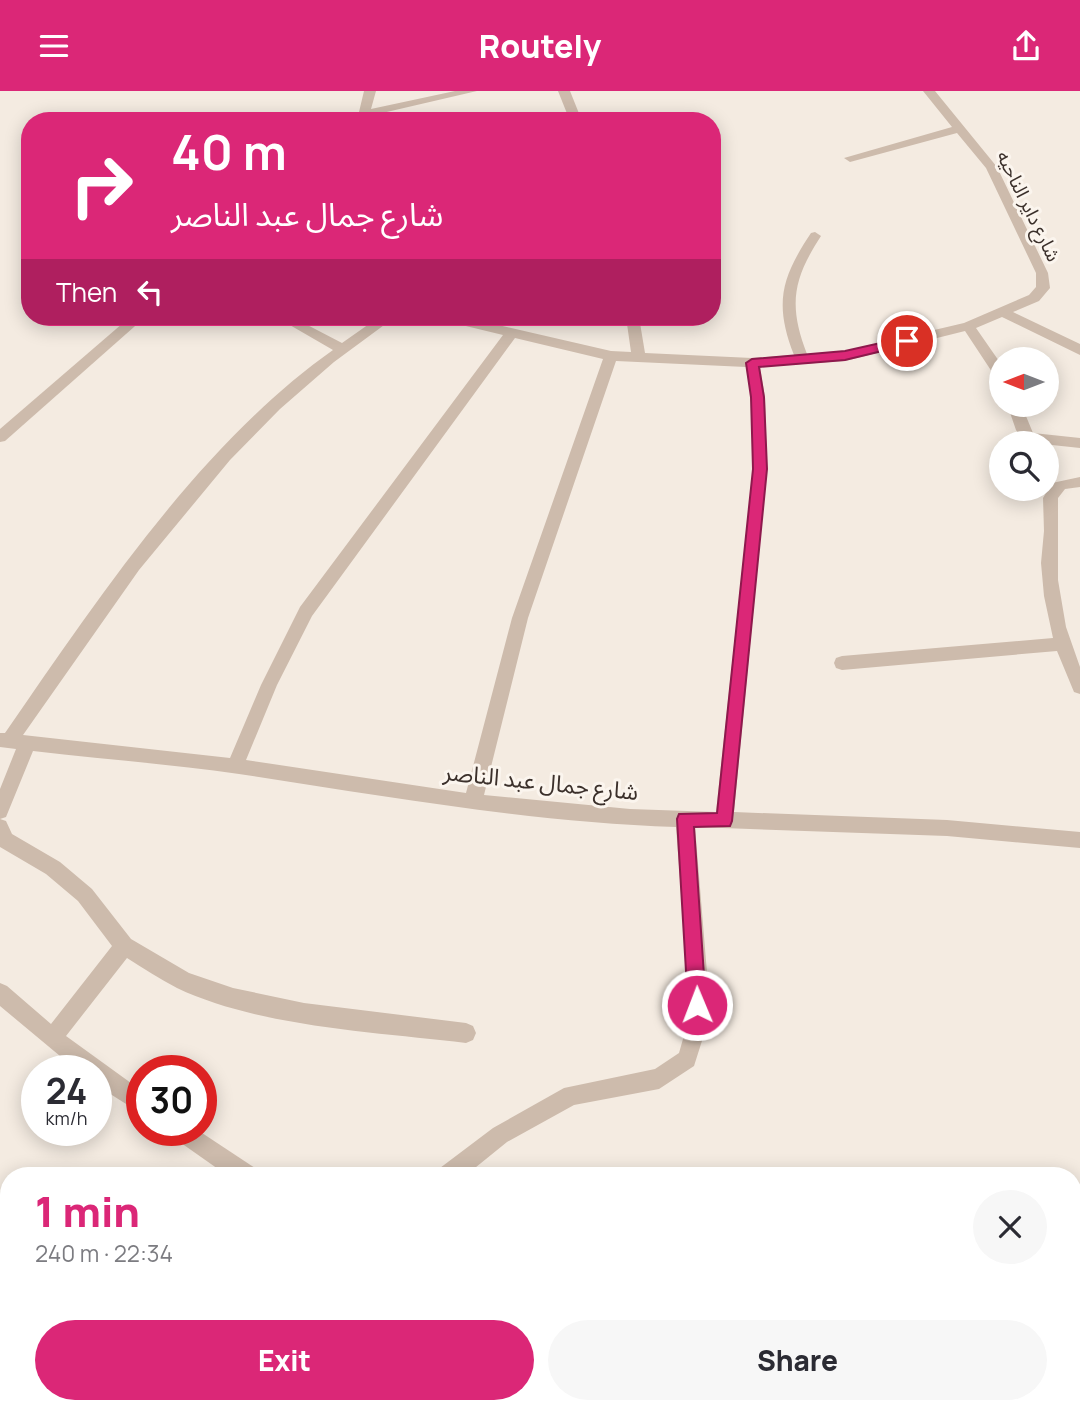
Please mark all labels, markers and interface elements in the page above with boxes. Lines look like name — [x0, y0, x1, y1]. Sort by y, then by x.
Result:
text: Routely — [479, 24, 601, 68]
icon: menu — [35, 27, 73, 65]
icon: share — [1007, 27, 1045, 65]
text: 40 m — [171, 118, 287, 185]
icon: right — [56, 140, 147, 231]
street label: شارع داير الناحيه — [990, 146, 1067, 266]
text: شارع جمال عبد الناصر — [171, 192, 443, 236]
icon: left — [131, 273, 169, 311]
text: Then — [56, 274, 117, 310]
pin — [877, 311, 937, 371]
icon: arrive — [888, 322, 926, 360]
north arrow — [989, 347, 1059, 417]
map controls — [989, 347, 1059, 501]
button: search — [989, 431, 1059, 501]
street label: شارع جمال عبد الناصر — [441, 755, 640, 809]
position arrow — [660, 968, 734, 1042]
speed limit sign: 30 — [126, 1055, 217, 1146]
text: 24 — [46, 1067, 87, 1115]
text: km/h — [46, 1106, 87, 1130]
text: 1 min — [35, 1182, 140, 1240]
button: close — [973, 1190, 1047, 1264]
text: 240 m · 22:34 — [35, 1237, 173, 1269]
button: Exit — [35, 1320, 534, 1400]
button: Share — [548, 1320, 1047, 1400]

